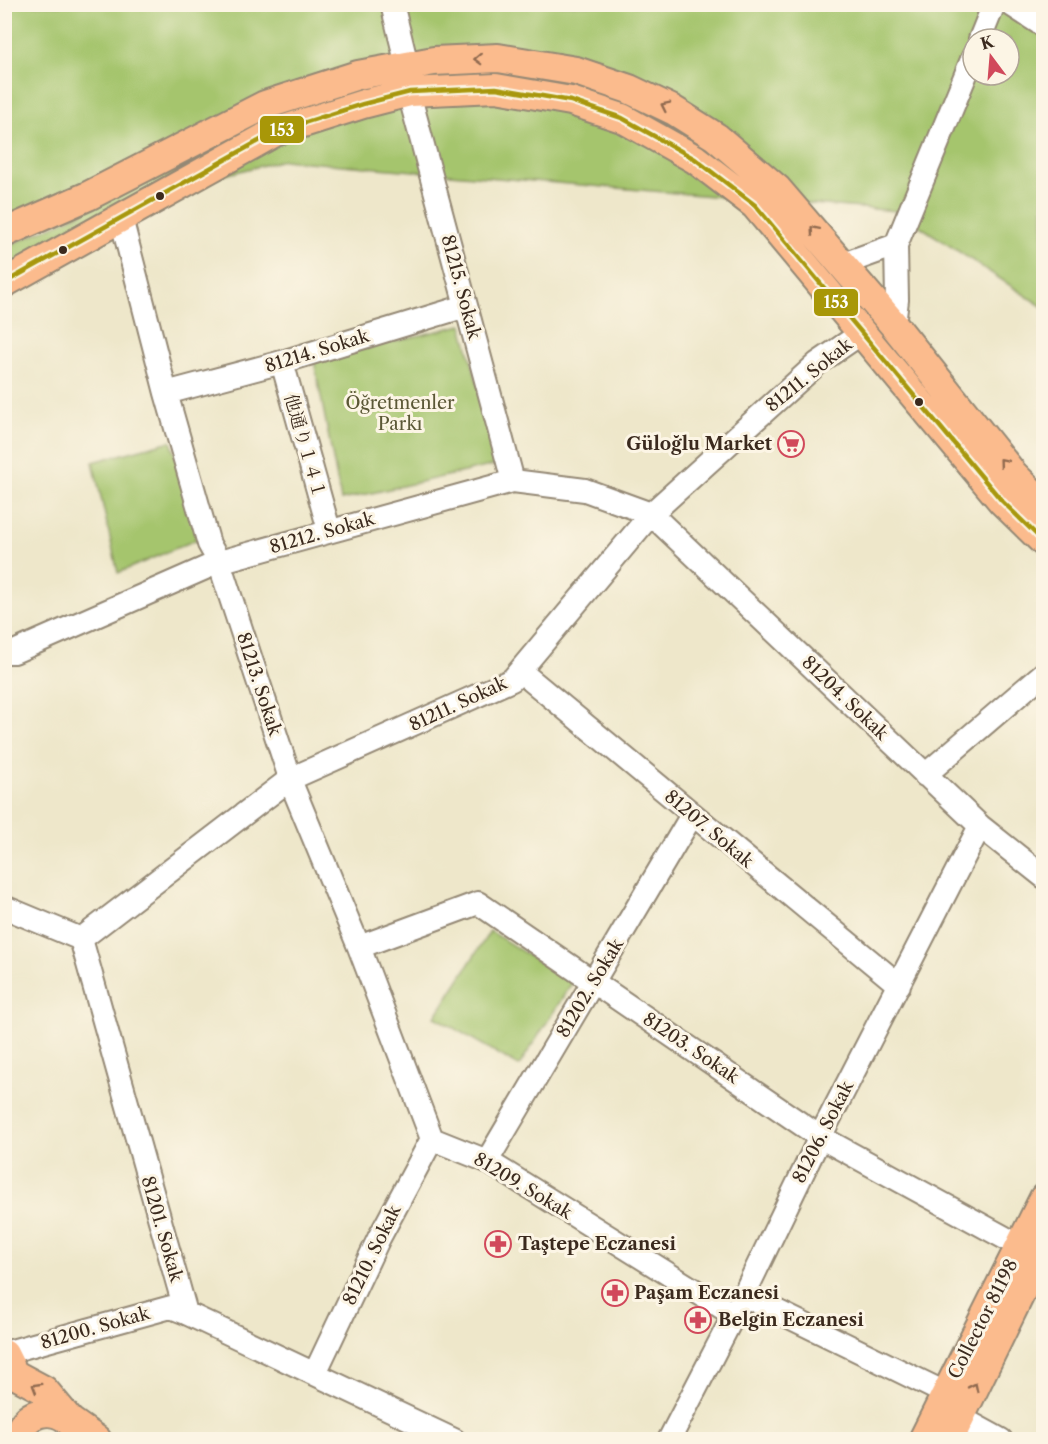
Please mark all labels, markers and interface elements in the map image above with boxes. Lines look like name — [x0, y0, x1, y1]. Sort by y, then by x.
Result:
north arrow — [961, 27, 1021, 87]
text: K — [978, 31, 997, 54]
one-way arrow — [473, 53, 482, 66]
one-way arrow — [660, 102, 671, 114]
line badge: 153 — [259, 115, 305, 144]
text: 153 — [269, 120, 295, 140]
unlabelled marker — [154, 190, 166, 202]
one-way arrow — [810, 226, 821, 236]
street label: 81215. Sokak — [437, 232, 486, 343]
unlabelled marker — [57, 244, 69, 256]
line badge: 153 — [813, 288, 859, 317]
text: 153 — [823, 292, 849, 312]
street label: 81214. Sokak — [262, 324, 373, 377]
street label: 81211. Sokak — [761, 332, 858, 417]
street label: 他通り１４１ — [280, 391, 330, 501]
park label: Öğretmenler Parkı — [345, 391, 455, 435]
unlabelled marker — [913, 396, 925, 408]
supermarket icon: Güloğlu Market — [776, 429, 806, 459]
place label: Güloğlu Market — [626, 433, 773, 455]
one-way arrow — [1000, 458, 1011, 469]
street label: 81212. Sokak — [267, 507, 378, 558]
street label: 81213. Sokak — [232, 630, 287, 740]
street label: 81204. Sokak — [797, 651, 894, 746]
street label: 81211. Sokak — [406, 671, 512, 736]
street label: 81207. Sokak — [660, 785, 759, 874]
street label: 81202. Sokak — [552, 933, 629, 1041]
street label: 81203. Sokak — [639, 1008, 745, 1089]
street label: 81206. Sokak — [788, 1076, 859, 1187]
street label: 81209. Sokak — [470, 1148, 578, 1225]
street label: 81201. Sokak — [136, 1174, 188, 1286]
street label: 81210. Sokak — [338, 1200, 406, 1309]
pharmacy icon: Taştepe Eczanesi — [483, 1229, 513, 1259]
place label: Taştepe Eczanesi — [518, 1233, 676, 1255]
street label: Collector 81198 — [943, 1255, 1023, 1383]
pharmacy icon: Paşam Eczanesi — [600, 1278, 630, 1308]
place label: Paşam Eczanesi — [634, 1282, 780, 1304]
street label: 81200. Sokak — [38, 1302, 154, 1354]
pharmacy icon: Belgin Eczanesi — [683, 1305, 713, 1335]
place label: Belgin Eczanesi — [718, 1309, 864, 1331]
one-way arrow — [967, 1382, 978, 1393]
one-way arrow — [32, 1383, 42, 1394]

